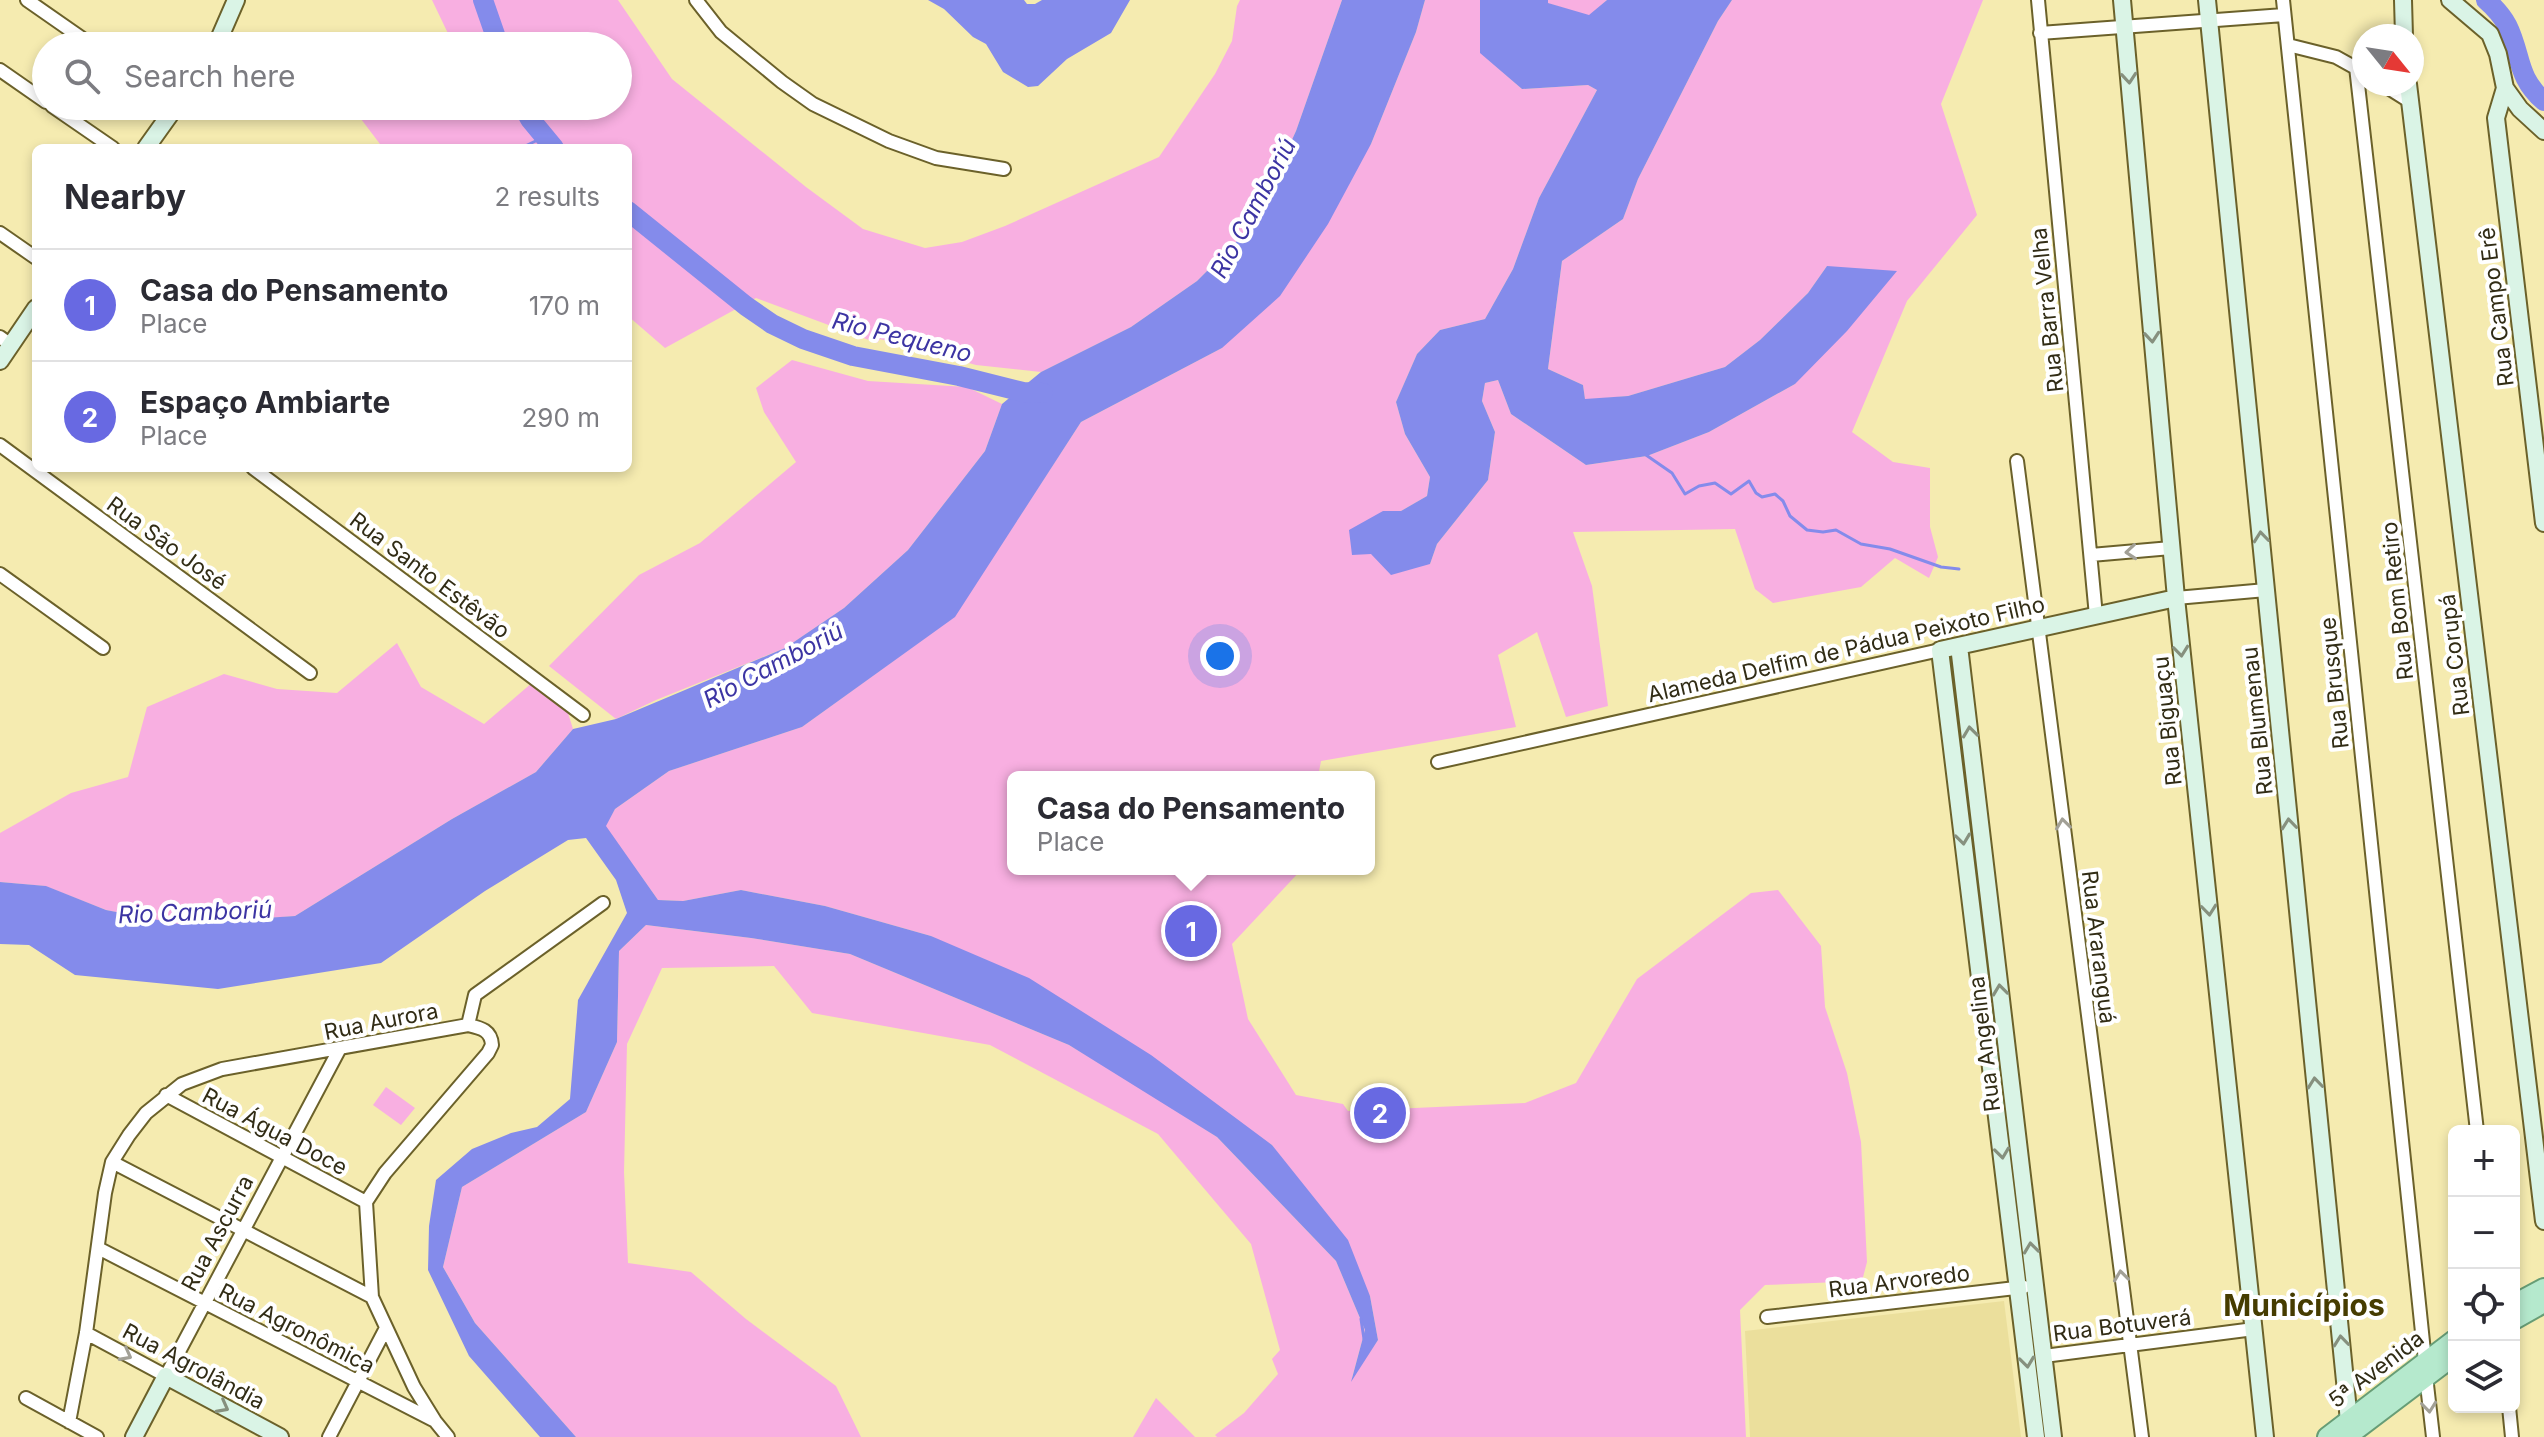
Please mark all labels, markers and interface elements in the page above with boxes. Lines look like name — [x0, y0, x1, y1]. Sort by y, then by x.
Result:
north arrow — [2352, 24, 2424, 96]
search box — [32, 32, 632, 120]
icon: search — [60, 54, 104, 98]
text: Search here — [124, 58, 296, 94]
one-way arrow — [2120, 72, 2137, 85]
water label: Rio Camboriú — [1204, 133, 1302, 283]
text: Nearby — [64, 176, 186, 217]
text: 2 results — [495, 181, 600, 212]
street label: Rua Barra Velha — [2025, 226, 2069, 394]
street label: Rua Campo Erê — [2473, 226, 2519, 388]
text: Casa do Pensamento — [140, 272, 448, 308]
text: 1 — [84, 290, 96, 321]
text: 170 m — [529, 290, 600, 321]
water label: Rio Pequeno — [829, 306, 975, 368]
text: Place — [140, 308, 208, 339]
one-way arrow — [2143, 331, 2160, 344]
text: Espaço Ambiarte — [140, 384, 390, 420]
text: 2 — [82, 402, 98, 433]
text: 290 m — [522, 402, 600, 433]
text: Place — [140, 420, 208, 451]
street label: Rua São José — [102, 491, 232, 595]
street label: Rua Santo Estêvão — [345, 506, 515, 644]
street label: Rua Bom Retiro — [2376, 521, 2418, 681]
one-way arrow — [2252, 530, 2269, 543]
one-way arrow — [2124, 543, 2137, 560]
street label: Alameda Delfim de Pádua Peixoto Filho — [1645, 591, 2047, 707]
street label: Rua Corupá — [2434, 593, 2474, 717]
water label: Rio Camboriú — [698, 616, 848, 714]
street label: Rua Brusque — [2314, 616, 2354, 750]
your location — [1200, 636, 1240, 676]
one-way arrow — [2173, 645, 2190, 658]
street label: Rua Blumenau — [2236, 646, 2278, 796]
street label: Rua Biguaçu — [2147, 655, 2187, 787]
one-way arrow — [1961, 725, 1978, 738]
popup — [1007, 771, 1375, 875]
text: Casa do Pensamento — [1037, 790, 1345, 826]
one-way arrow — [2055, 817, 2072, 830]
one-way arrow — [2281, 817, 2298, 830]
text: Place — [1037, 826, 1104, 857]
one-way arrow — [1955, 833, 1972, 846]
street label: Rua Araranguá — [2077, 869, 2121, 1025]
water label: Rio Camboriú — [117, 895, 273, 929]
pin: 1 — [1165, 901, 1217, 961]
one-way arrow — [2200, 904, 2217, 917]
street label: Rua Angelina — [1963, 975, 2005, 1113]
one-way arrow — [1992, 983, 2009, 996]
street label: Rua Aurora — [322, 997, 440, 1045]
one-way arrow — [2307, 1076, 2324, 1089]
street label: Rua Água Doce — [198, 1082, 352, 1180]
pin: 2 — [1354, 1083, 1406, 1143]
map controls — [2448, 1125, 2520, 1413]
button: + — [2448, 1125, 2520, 1197]
one-way arrow — [1993, 1147, 2010, 1160]
street label: Rua Ascurra — [176, 1171, 258, 1295]
button: − — [2448, 1197, 2520, 1269]
one-way arrow — [2022, 1241, 2039, 1254]
street label: Rua Arvoredo — [1827, 1259, 1971, 1303]
one-way arrow — [2113, 1269, 2130, 1283]
button: locate — [2448, 1269, 2520, 1341]
street label: Rua Agronômica — [215, 1278, 379, 1378]
district label: Municípios — [2223, 1287, 2385, 1323]
street label: Rua Botuverá — [2051, 1304, 2193, 1346]
street label: Rua Agrolândia — [118, 1318, 270, 1414]
street label: 5ª Avenida — [2323, 1325, 2429, 1413]
one-way arrow — [2332, 1334, 2349, 1347]
button: layers — [2448, 1341, 2520, 1413]
one-way arrow — [118, 1345, 132, 1360]
one-way arrow — [2019, 1356, 2036, 1369]
one-way arrow — [215, 1397, 230, 1412]
one-way arrow — [2421, 1401, 2438, 1414]

